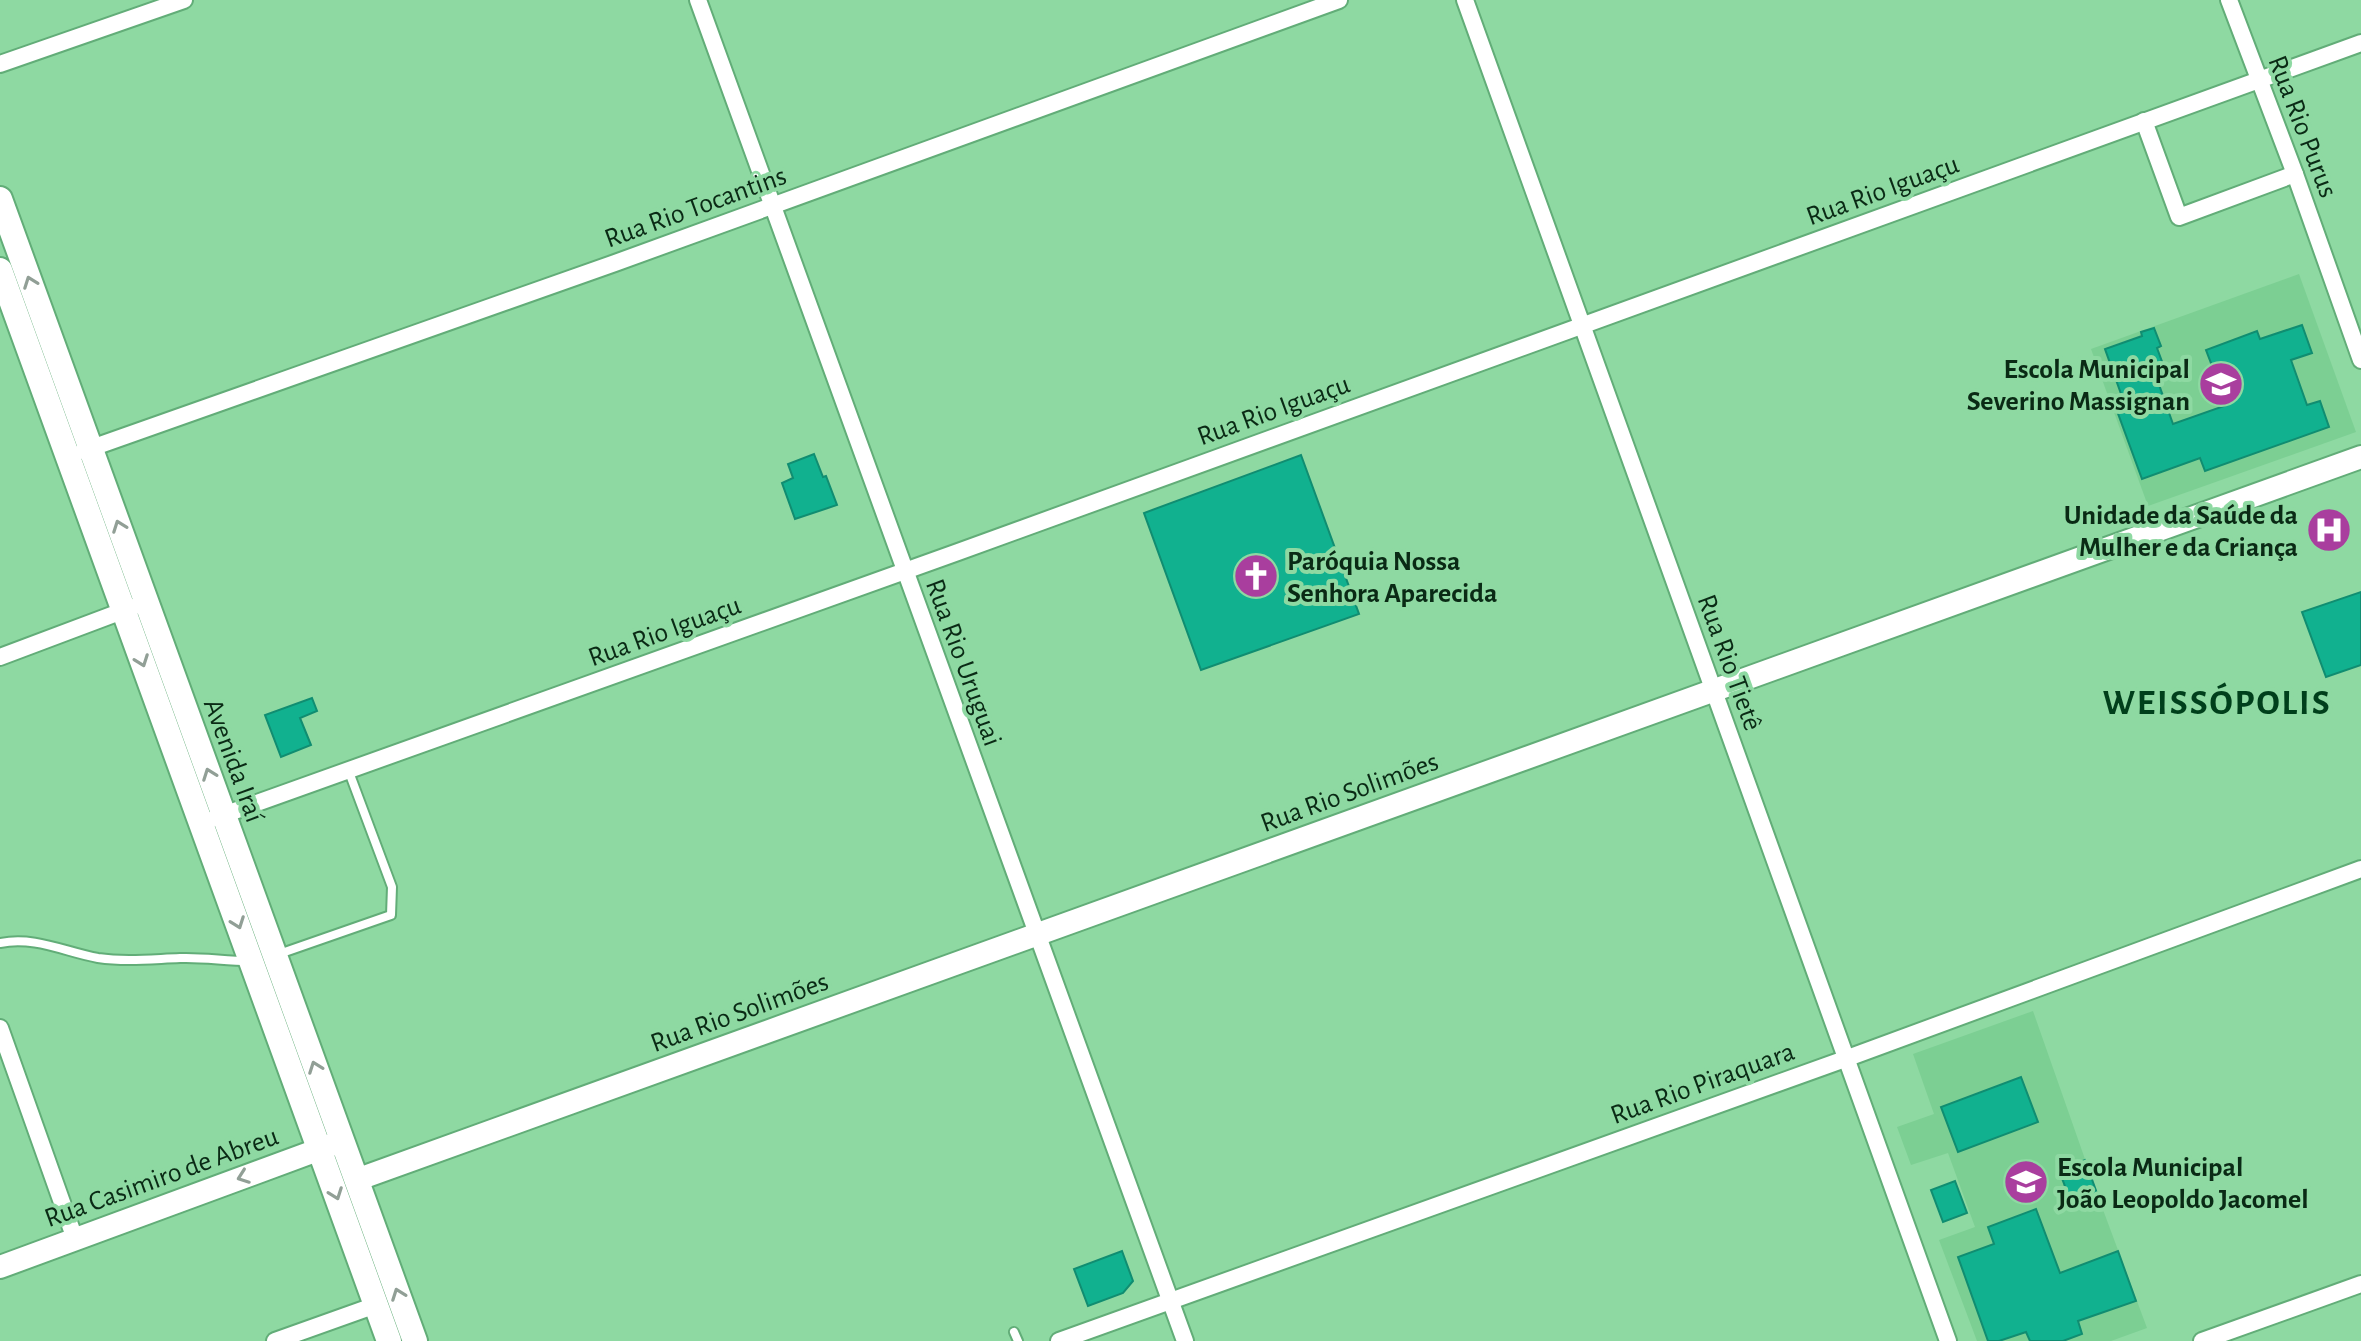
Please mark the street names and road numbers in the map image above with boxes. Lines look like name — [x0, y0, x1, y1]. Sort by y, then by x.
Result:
street label: Rua Rio Purus — [2262, 52, 2342, 201]
street label: Rua Rio Iguaçu — [1803, 150, 1963, 231]
street label: Rua Rio Tocantins — [601, 162, 790, 254]
street label: Rua Rio Iguaçu — [1194, 370, 1354, 451]
street label: Rua Rio Uruguai — [920, 575, 1006, 750]
street label: Rua Rio Iguaçu — [585, 591, 745, 672]
street label: Rua Rio Tietê — [1692, 591, 1767, 734]
street label: Avenida Iraí — [198, 695, 268, 826]
street label: Rua Rio Solimões — [1257, 748, 1442, 838]
street label: Rua Rio Solimões — [647, 968, 832, 1058]
street label: Rua Rio Piraquara — [1607, 1038, 1798, 1130]
street label: Rua Casimiro de Abreu — [41, 1123, 282, 1233]

